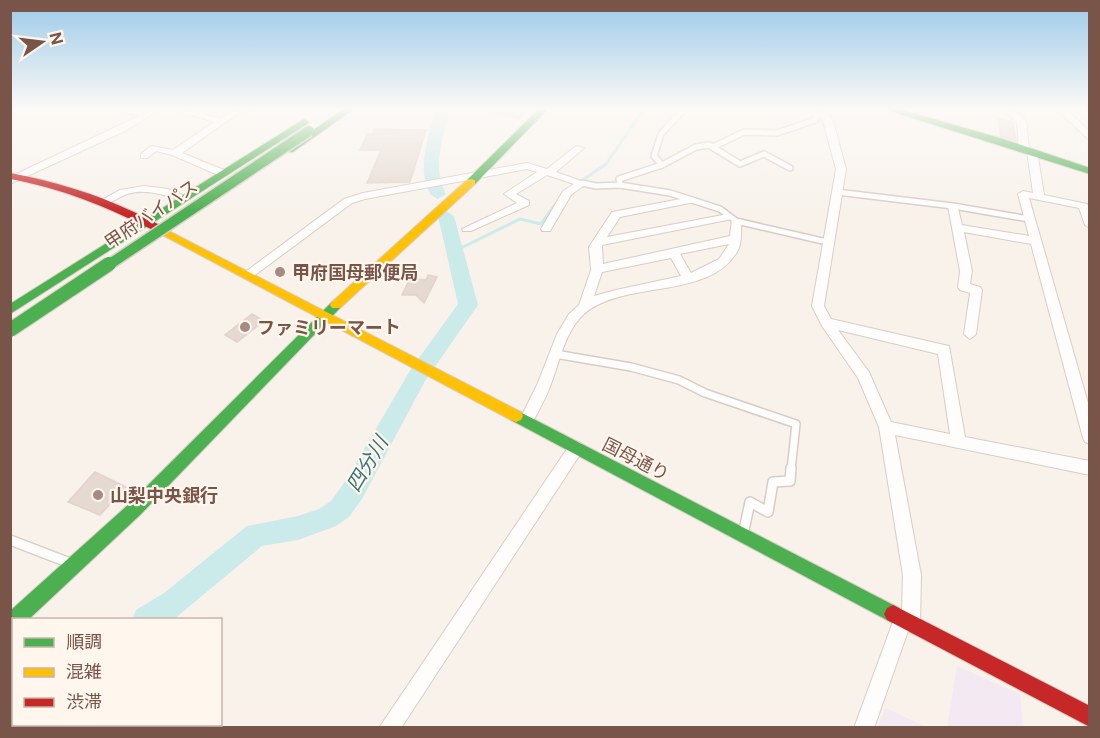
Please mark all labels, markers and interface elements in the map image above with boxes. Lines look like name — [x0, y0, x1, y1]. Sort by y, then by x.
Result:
north arrow — [12, 12, 72, 72]
text: N — [45, 30, 67, 47]
street label: 甲府バイパス — [101, 175, 201, 253]
place label: 甲府国母郵便局 — [292, 262, 418, 283]
marker: 甲府国母郵便局 — [273, 265, 287, 279]
place label: ファミリーマート — [257, 317, 401, 338]
marker: ファミリーマート — [238, 320, 252, 334]
water label: 四分川 — [341, 430, 394, 496]
street label: 国母通り — [599, 433, 673, 485]
place label: 山梨中央銀行 — [110, 485, 218, 506]
marker: 山梨中央銀行 — [91, 488, 105, 502]
legend — [12, 618, 222, 726]
text: 順調 — [66, 631, 102, 652]
text: 混雑 — [66, 661, 102, 682]
text: 渋滞 — [66, 691, 102, 712]

